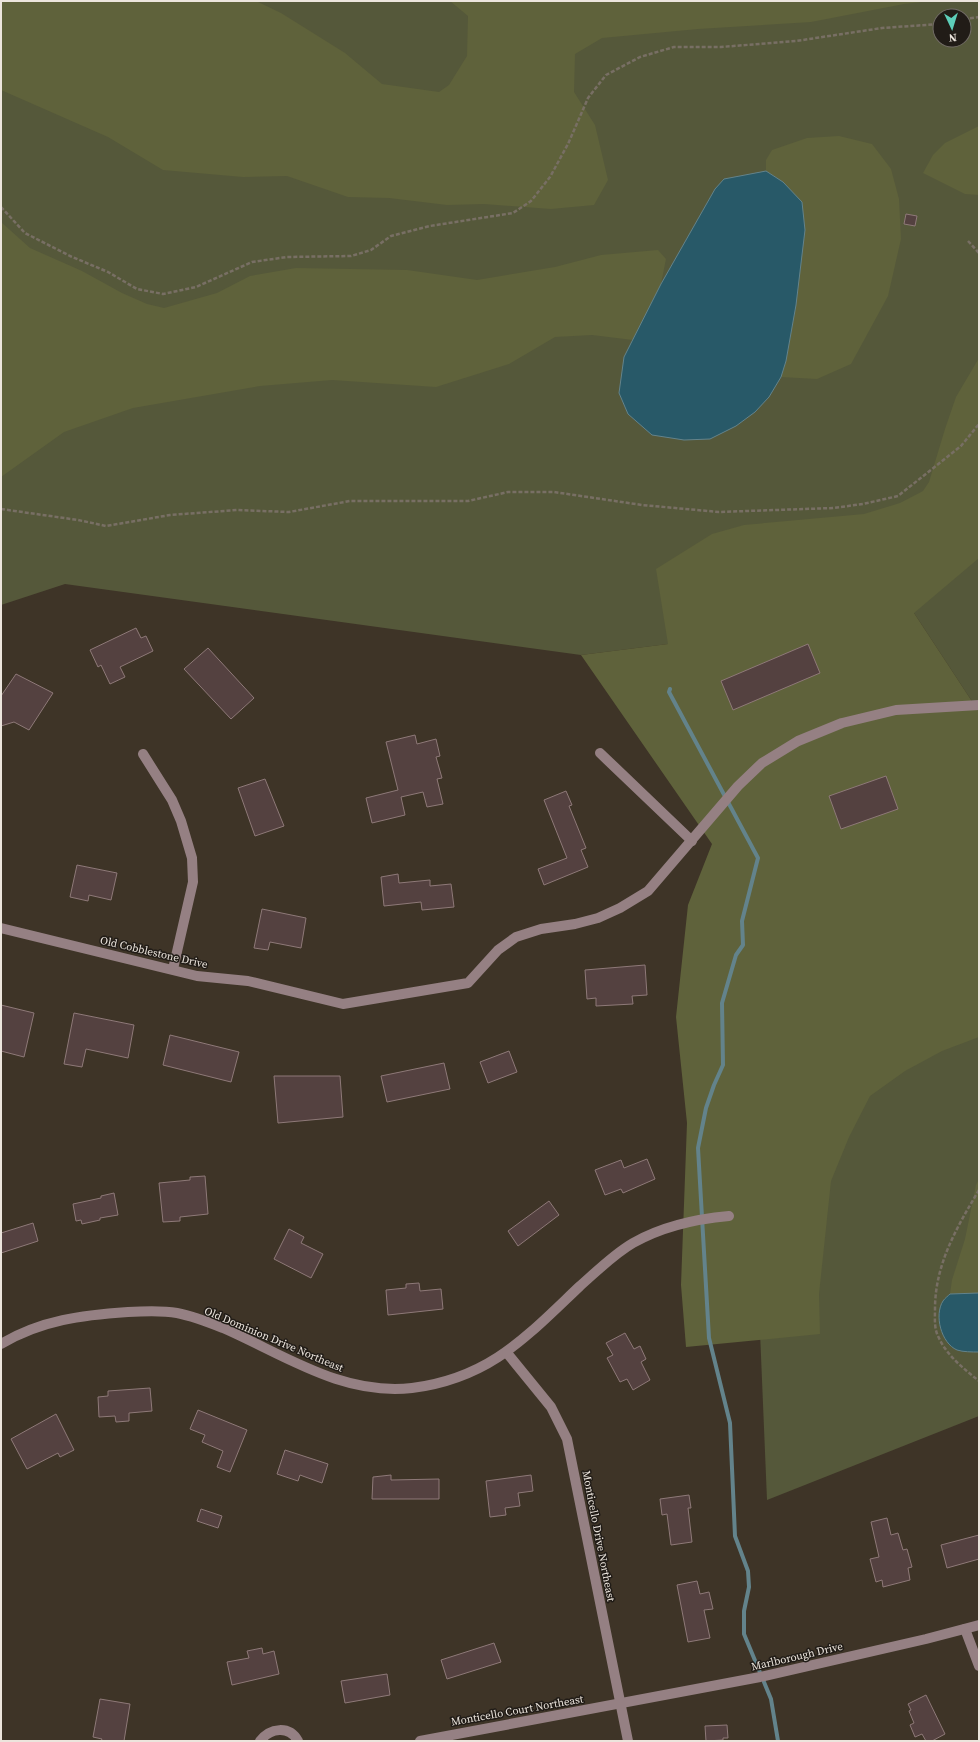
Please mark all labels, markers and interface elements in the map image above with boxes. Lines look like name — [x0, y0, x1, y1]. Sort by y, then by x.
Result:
north arrow — [932, 8, 972, 48]
text: N — [948, 30, 957, 45]
street label: Old Cobblestone Drive — [99, 933, 209, 972]
street label: Old Dominion Drive Northeast — [202, 1303, 346, 1376]
street label: Monticello Drive Northeast — [578, 1469, 619, 1603]
street label: Marlborough Drive — [750, 1639, 845, 1674]
street label: Monticello Court Northeast — [450, 1691, 585, 1730]

